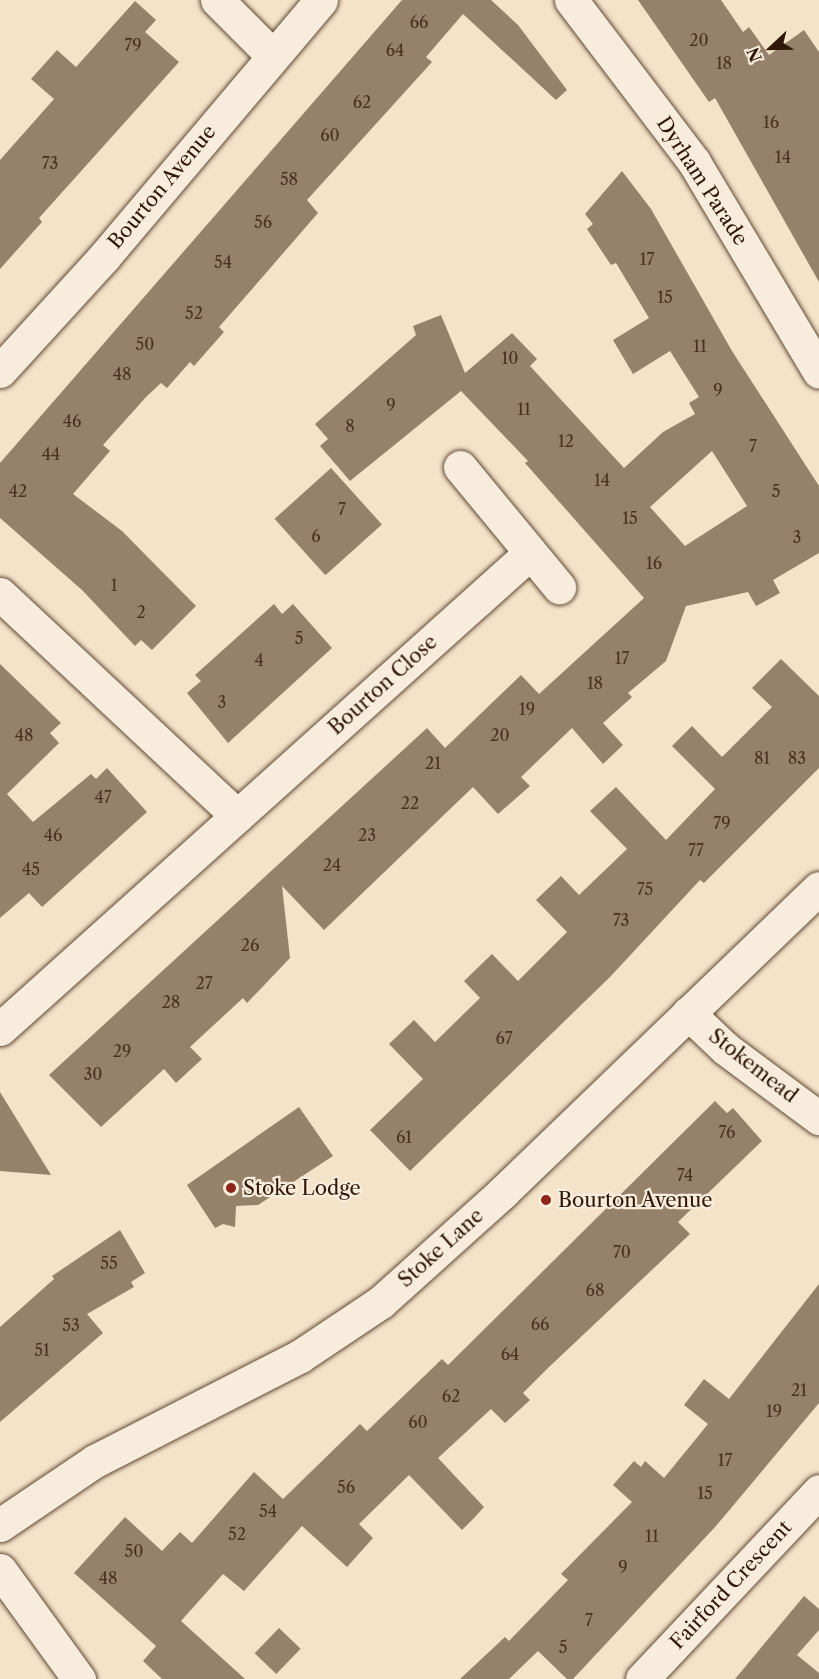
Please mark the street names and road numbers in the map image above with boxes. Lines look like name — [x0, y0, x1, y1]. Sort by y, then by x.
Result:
street label: Dyrham Parade — [651, 112, 753, 250]
street label: Bourton Avenue — [103, 120, 221, 254]
street label: Bourton Close — [324, 630, 442, 740]
street label: Stokemead — [704, 1024, 802, 1108]
street label: Stoke Lane — [394, 1204, 488, 1292]
street label: Fairford Crescent — [665, 1516, 797, 1654]

